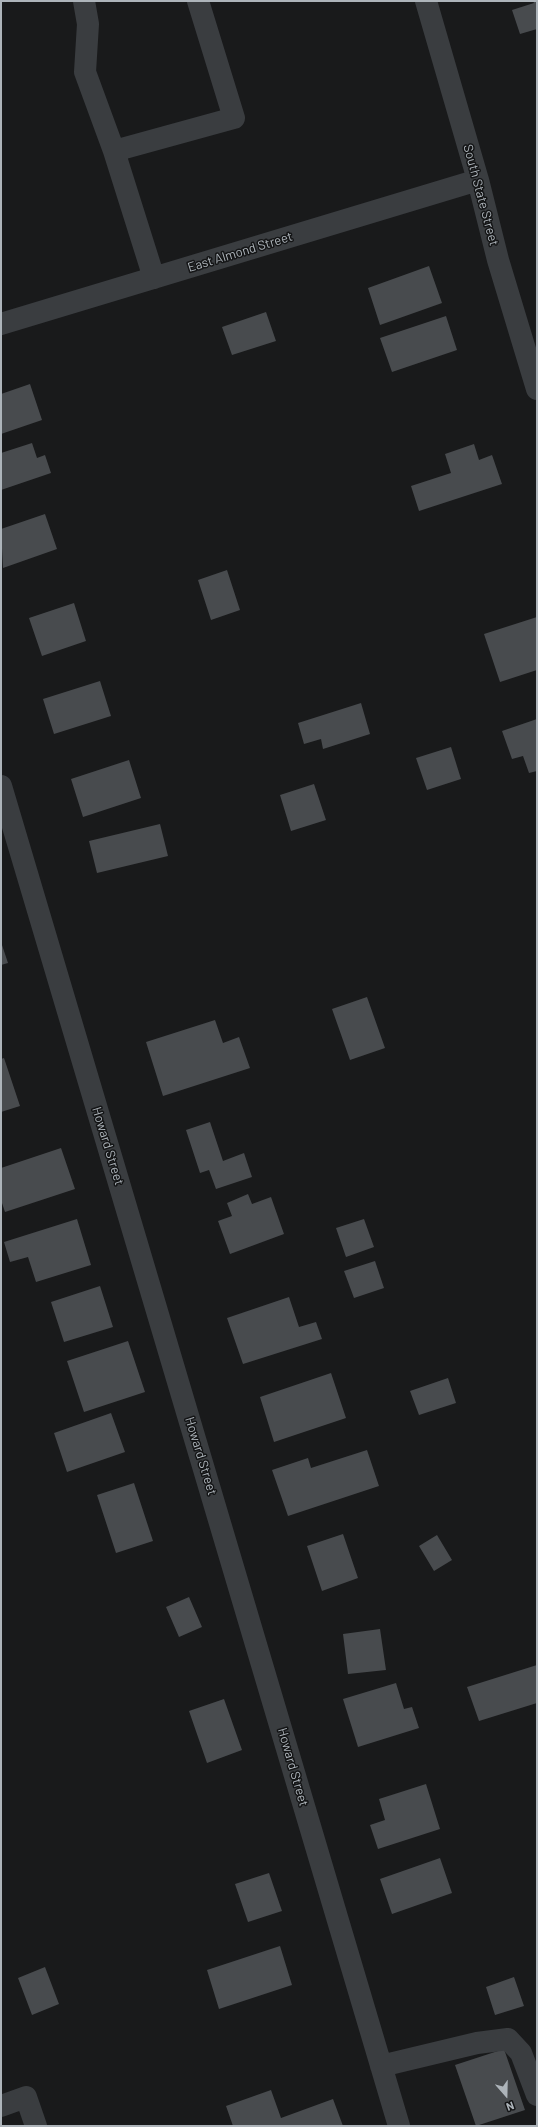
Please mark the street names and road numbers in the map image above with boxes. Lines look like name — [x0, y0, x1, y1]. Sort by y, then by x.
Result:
street label: South State Street — [460, 143, 502, 247]
street label: East Almond Street — [186, 229, 294, 275]
street label: Howard Street — [89, 1105, 127, 1187]
street label: Howard Street — [182, 1415, 220, 1497]
street label: Howard Street — [274, 1726, 312, 1808]

